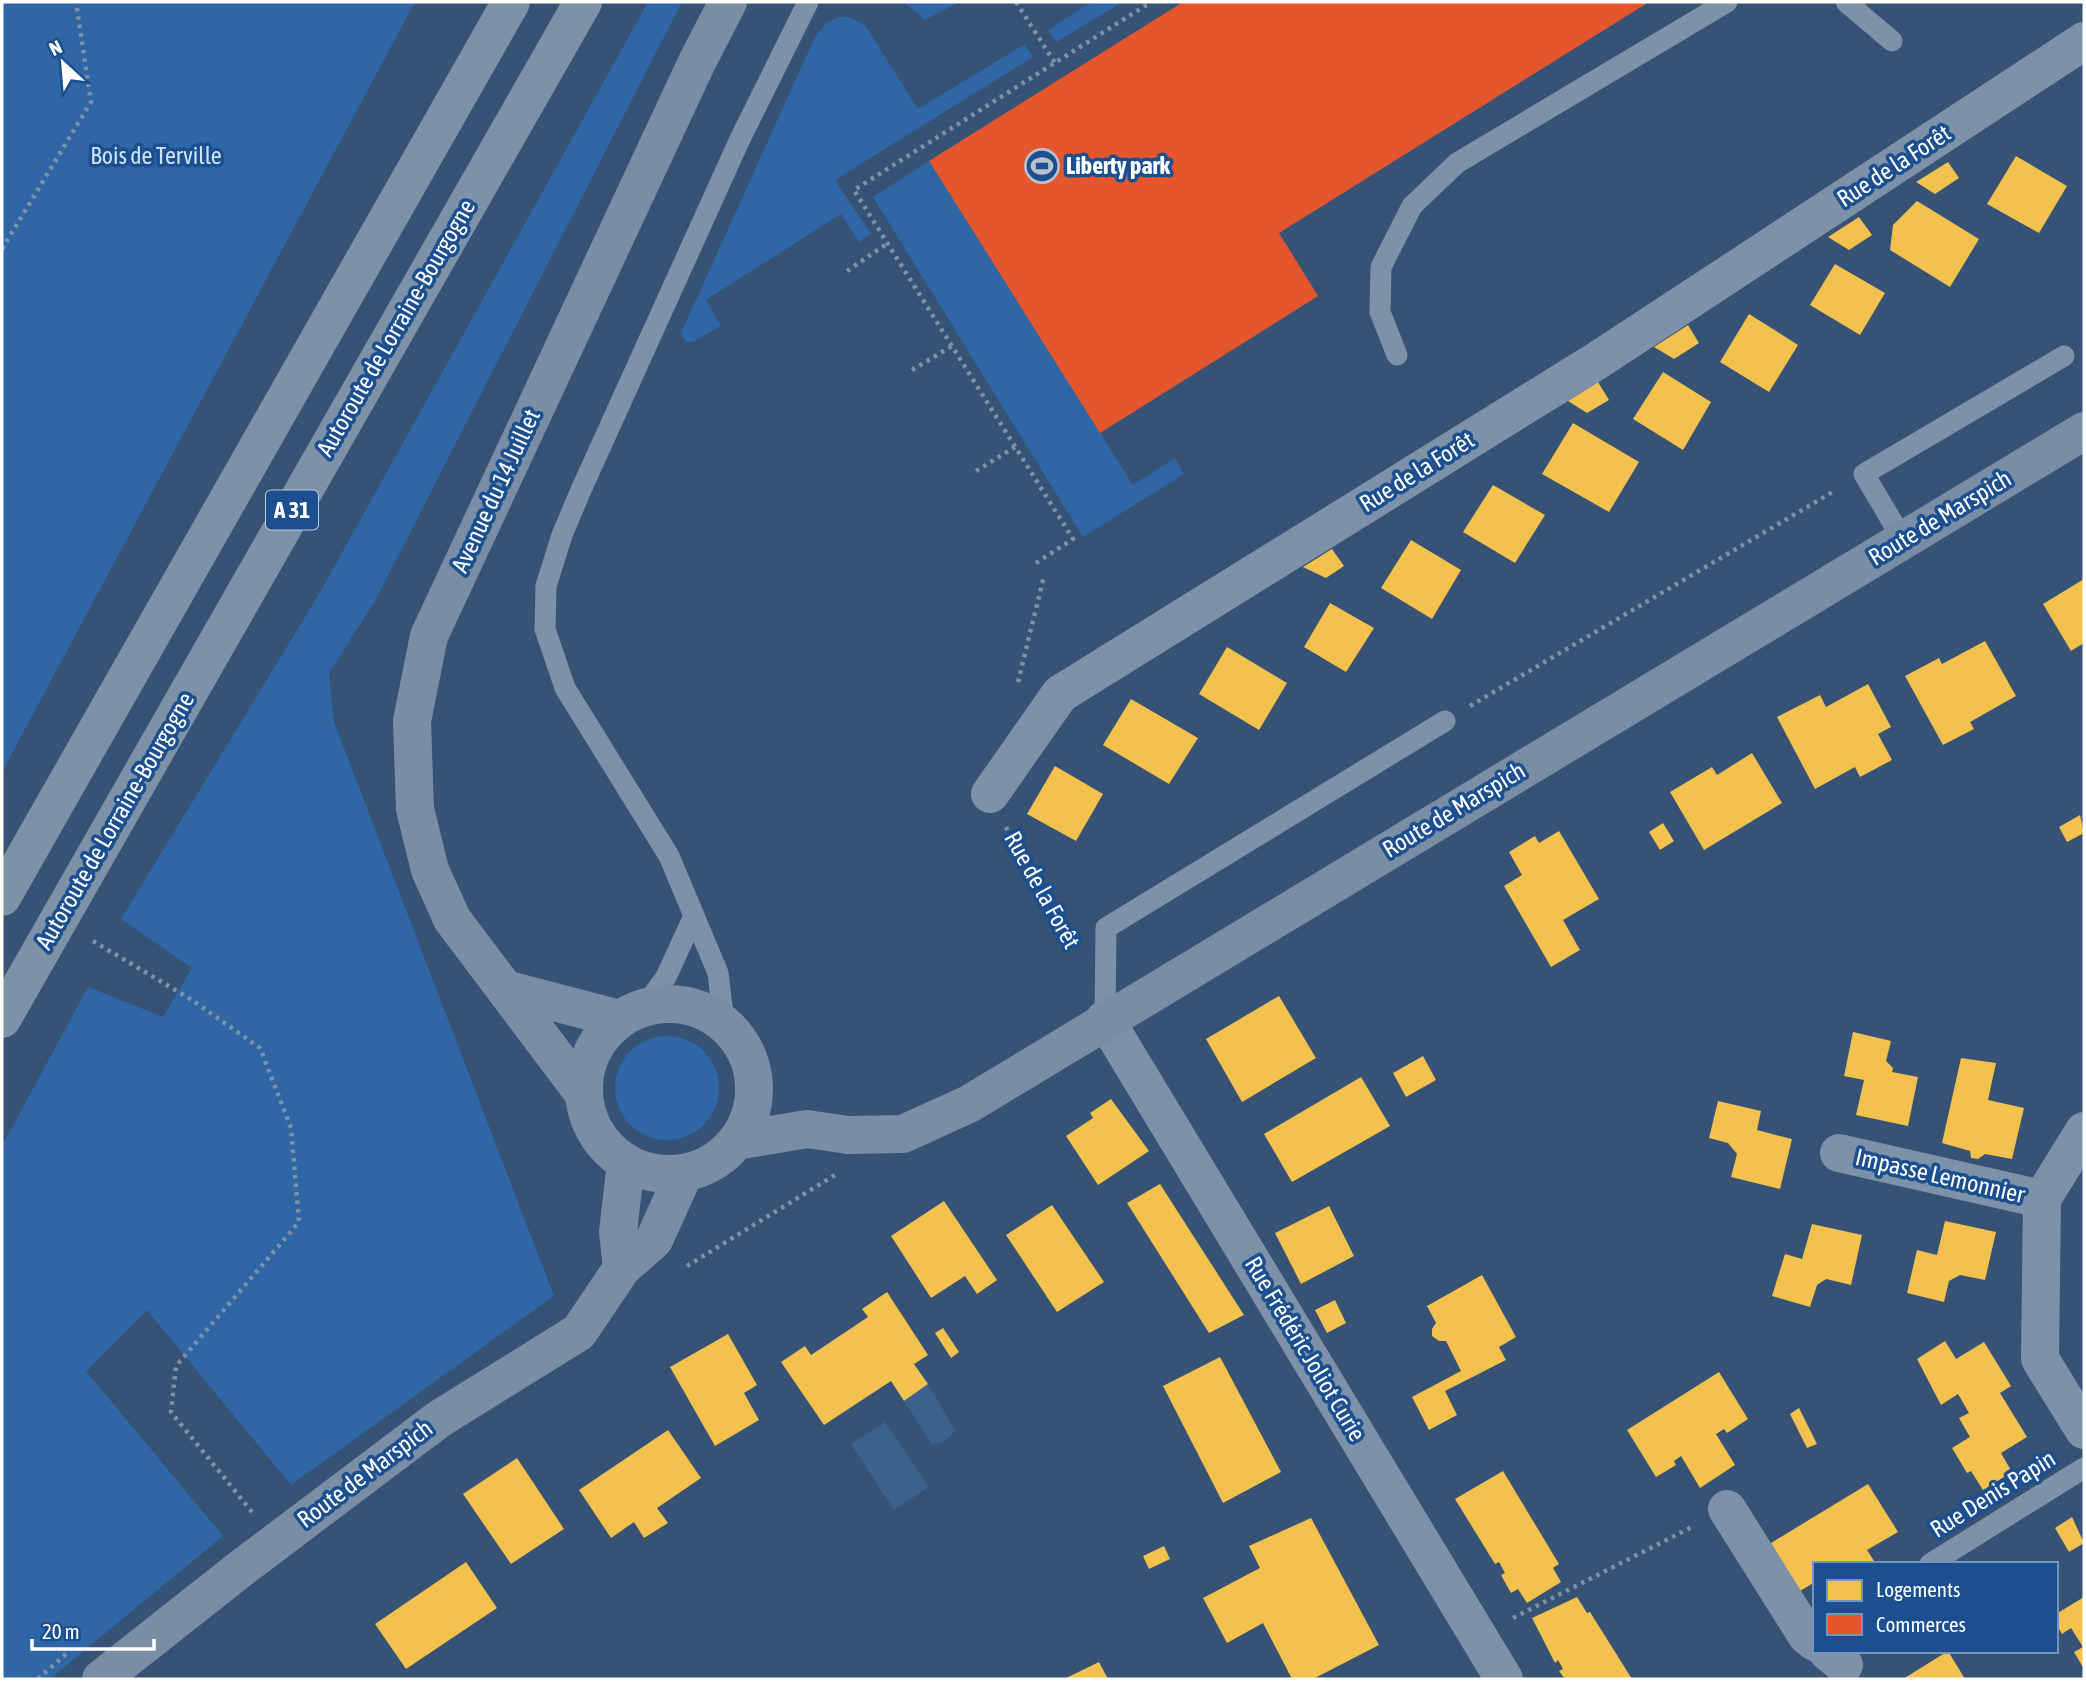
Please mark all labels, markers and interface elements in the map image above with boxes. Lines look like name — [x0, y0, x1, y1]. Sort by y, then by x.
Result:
north arrow — [28, 28, 98, 98]
text: N — [46, 35, 65, 60]
street label: Rue de la Forêt — [1832, 119, 1955, 212]
park label: Bois de Terville — [90, 142, 222, 169]
sports icon: Liberty park — [1023, 147, 1061, 185]
place label: Liberty park — [1066, 152, 1171, 179]
street label: Autoroute de Lorraine-Bourgogne — [311, 195, 480, 461]
street label: Avenue du 14 Juillet — [446, 405, 545, 577]
street label: Rue de la Forêt — [1355, 426, 1479, 517]
street label: Route de Marspich — [1864, 464, 2016, 571]
road number: A 31 — [266, 490, 318, 530]
street label: Autoroute de Lorraine-Bourgogne — [30, 688, 199, 954]
street label: Route de Marspich — [1378, 756, 1530, 863]
street label: Rue de la Forêt — [999, 827, 1086, 953]
street label: Impasse Lemonnier — [1853, 1143, 2028, 1208]
street label: Rue Frédéric Joliot Curie — [1240, 1252, 1371, 1446]
street label: Route de Marspich — [292, 1414, 437, 1533]
street label: Rue Denis Papin — [1925, 1444, 2060, 1543]
legend — [1813, 1562, 2058, 1653]
text: Logements — [1876, 1577, 1960, 1601]
scale bar — [32, 1608, 154, 1652]
text: Commerces — [1876, 1612, 1966, 1636]
text: 20 m — [42, 1619, 80, 1643]

